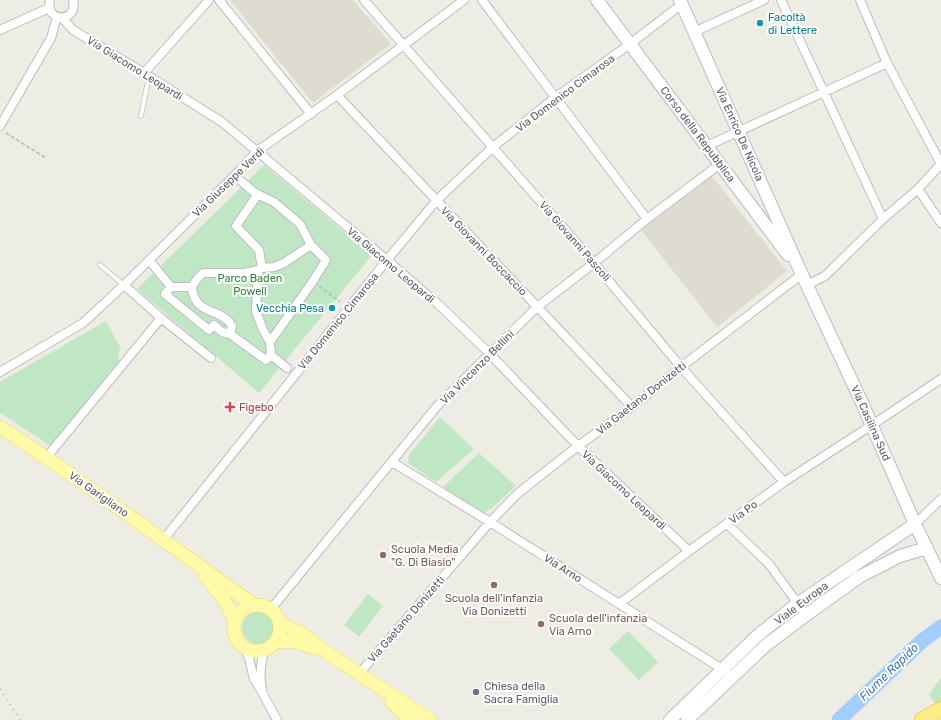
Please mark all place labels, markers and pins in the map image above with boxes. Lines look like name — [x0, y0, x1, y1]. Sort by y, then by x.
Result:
place label: Facoltà di Lettere — [768, 11, 817, 37]
marker: Facoltà di Lettere — [755, 18, 765, 28]
place label: Vecchia Pesa — [256, 302, 324, 315]
marker: Vecchia Pesa — [327, 303, 337, 313]
marker: Figebo — [224, 401, 236, 413]
place label: Figebo — [239, 401, 274, 414]
place label: Scuola Media "G. Di Biasio" — [391, 543, 458, 569]
marker: Scuola Media "G. Di Biasio" — [378, 550, 388, 560]
marker: Scuola dell'infanzia Via Donizetti — [489, 580, 499, 590]
place label: Scuola dell'infanzia Via Donizetti — [445, 592, 543, 618]
place label: Scuola dell'infanzia Via Arno — [549, 612, 647, 638]
marker: Scuola dell'infanzia Via Arno — [536, 619, 546, 629]
place label: Chiesa della Sacra Famiglia — [484, 680, 558, 706]
marker: Chiesa della Sacra Famiglia — [471, 687, 481, 697]

